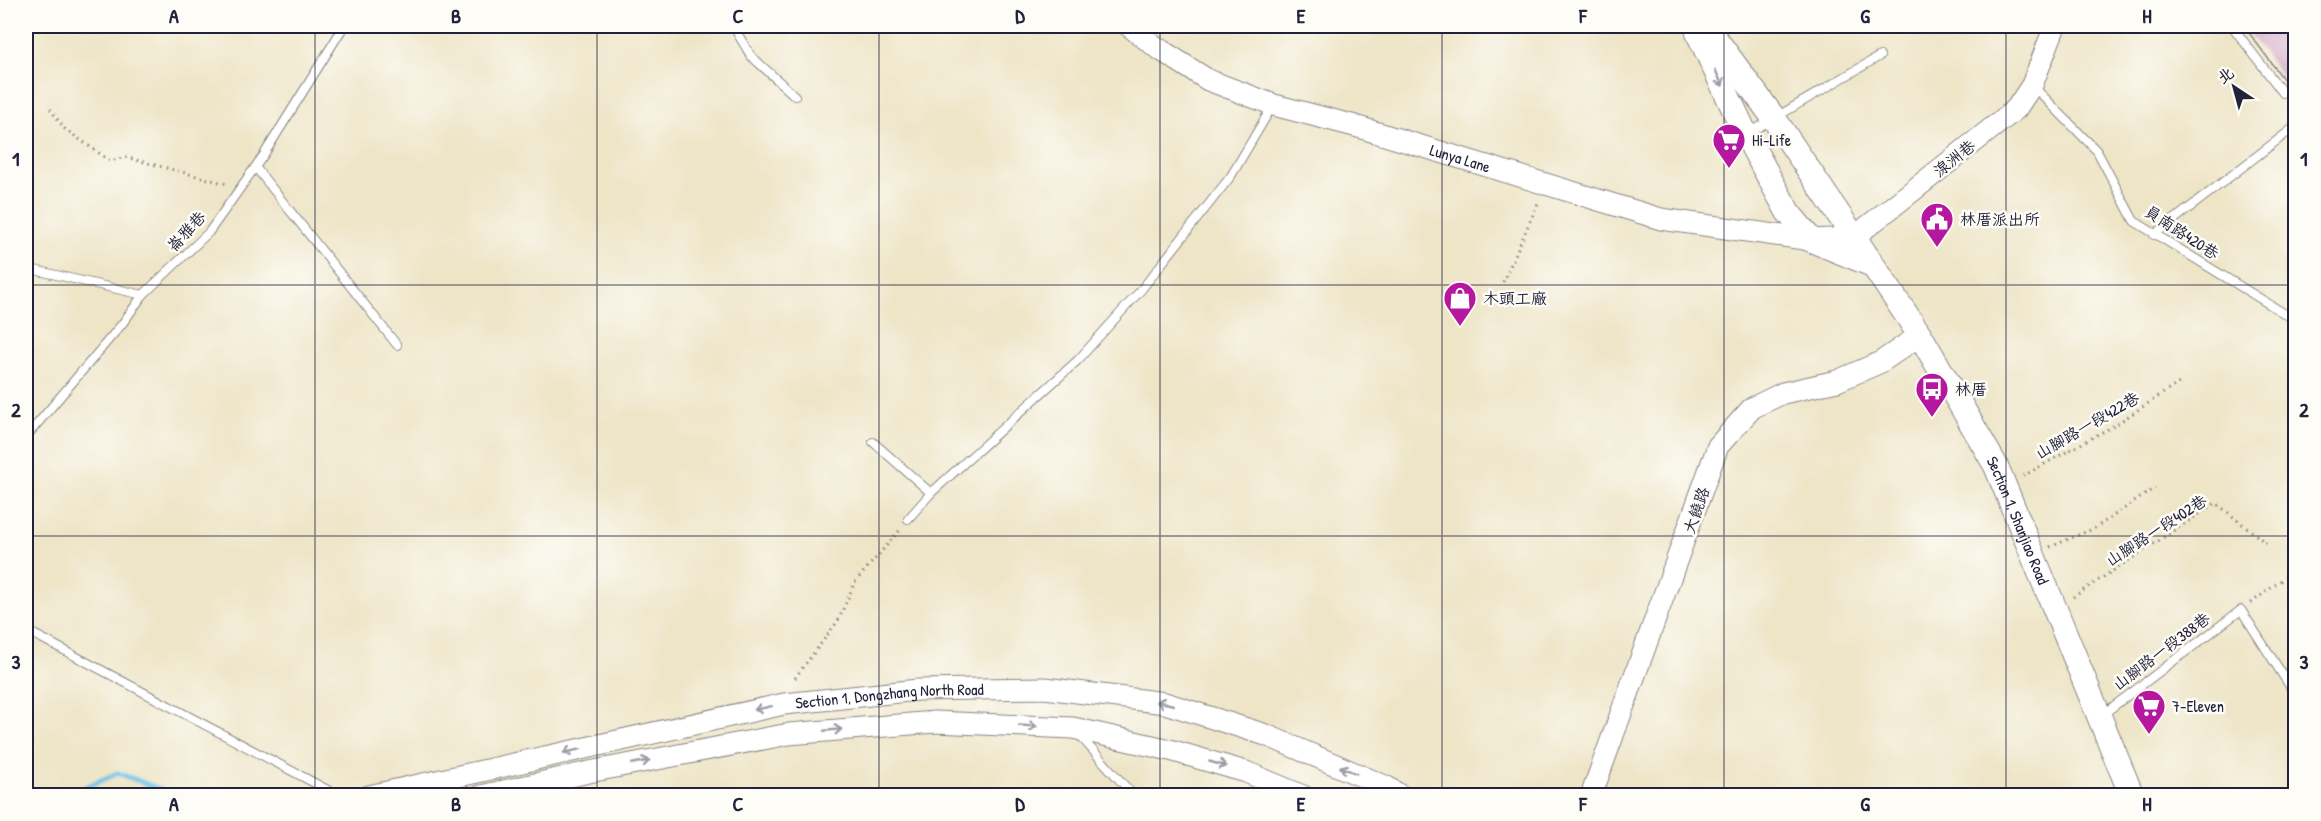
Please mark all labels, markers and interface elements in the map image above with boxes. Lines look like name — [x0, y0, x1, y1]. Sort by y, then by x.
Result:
text: A — [169, 2, 179, 29]
text: B — [451, 2, 461, 29]
text: C — [733, 2, 744, 29]
text: D — [1015, 2, 1025, 29]
text: E — [1297, 2, 1306, 29]
text: F — [1578, 2, 1588, 29]
text: G — [1860, 2, 1870, 29]
text: H — [2142, 2, 2152, 29]
north arrow — [2204, 57, 2264, 117]
text: 北 — [2212, 61, 2238, 88]
one-way arrow — [1714, 69, 1726, 87]
supermarket icon: Hi-Life — [1711, 122, 1747, 169]
place label: Hi-Life — [1752, 129, 1792, 151]
street label: 湶洲巷 — [1928, 135, 1980, 181]
street label: Lunya Lane — [1427, 138, 1494, 178]
text: 1 — [12, 145, 20, 172]
text: 1 — [2300, 145, 2308, 172]
street label: 員南路420巷 — [2141, 200, 2223, 264]
public building icon: 林厝派出所 — [1919, 201, 1955, 248]
street label: 崙雅巷 — [162, 206, 210, 256]
place label: 林厝派出所 — [1960, 208, 2040, 230]
shop icon: 木頭工廠 — [1442, 280, 1478, 327]
place label: 木頭工廠 — [1483, 287, 1547, 309]
bus stop icon: 林厝 — [1914, 371, 1950, 418]
place label: 林厝 — [1955, 378, 1987, 400]
street label: 山腳路一段422巷 — [2031, 386, 2143, 464]
text: 2 — [11, 396, 21, 423]
text: 2 — [2299, 396, 2309, 423]
street label: Section 1, Shanjiao Road — [1982, 452, 2055, 588]
street label: 大饒路 — [1678, 484, 1714, 536]
street label: 山腳路一段402巷 — [2101, 489, 2211, 571]
street label: 山腳路一段388巷 — [2108, 607, 2214, 695]
text: 3 — [12, 648, 21, 675]
text: 3 — [2300, 648, 2309, 675]
street label: Section 1, Dongzhang North Road — [794, 678, 984, 714]
supermarket icon: 7-Eleven — [2131, 688, 2167, 735]
place label: 7-Eleven — [2172, 695, 2224, 717]
one-way arrow — [1156, 697, 1175, 709]
one-way arrow — [753, 703, 772, 715]
one-way arrow — [1017, 720, 1037, 732]
one-way arrow — [823, 725, 843, 736]
one-way arrow — [563, 745, 582, 757]
one-way arrow — [630, 756, 650, 767]
one-way arrow — [1208, 759, 1227, 770]
one-way arrow — [1339, 764, 1358, 775]
text: A — [169, 790, 179, 817]
text: B — [451, 790, 461, 817]
text: C — [733, 790, 744, 817]
text: D — [1015, 790, 1025, 817]
text: E — [1297, 790, 1306, 817]
text: F — [1578, 790, 1588, 817]
text: G — [1860, 790, 1870, 817]
text: H — [2142, 790, 2152, 817]

